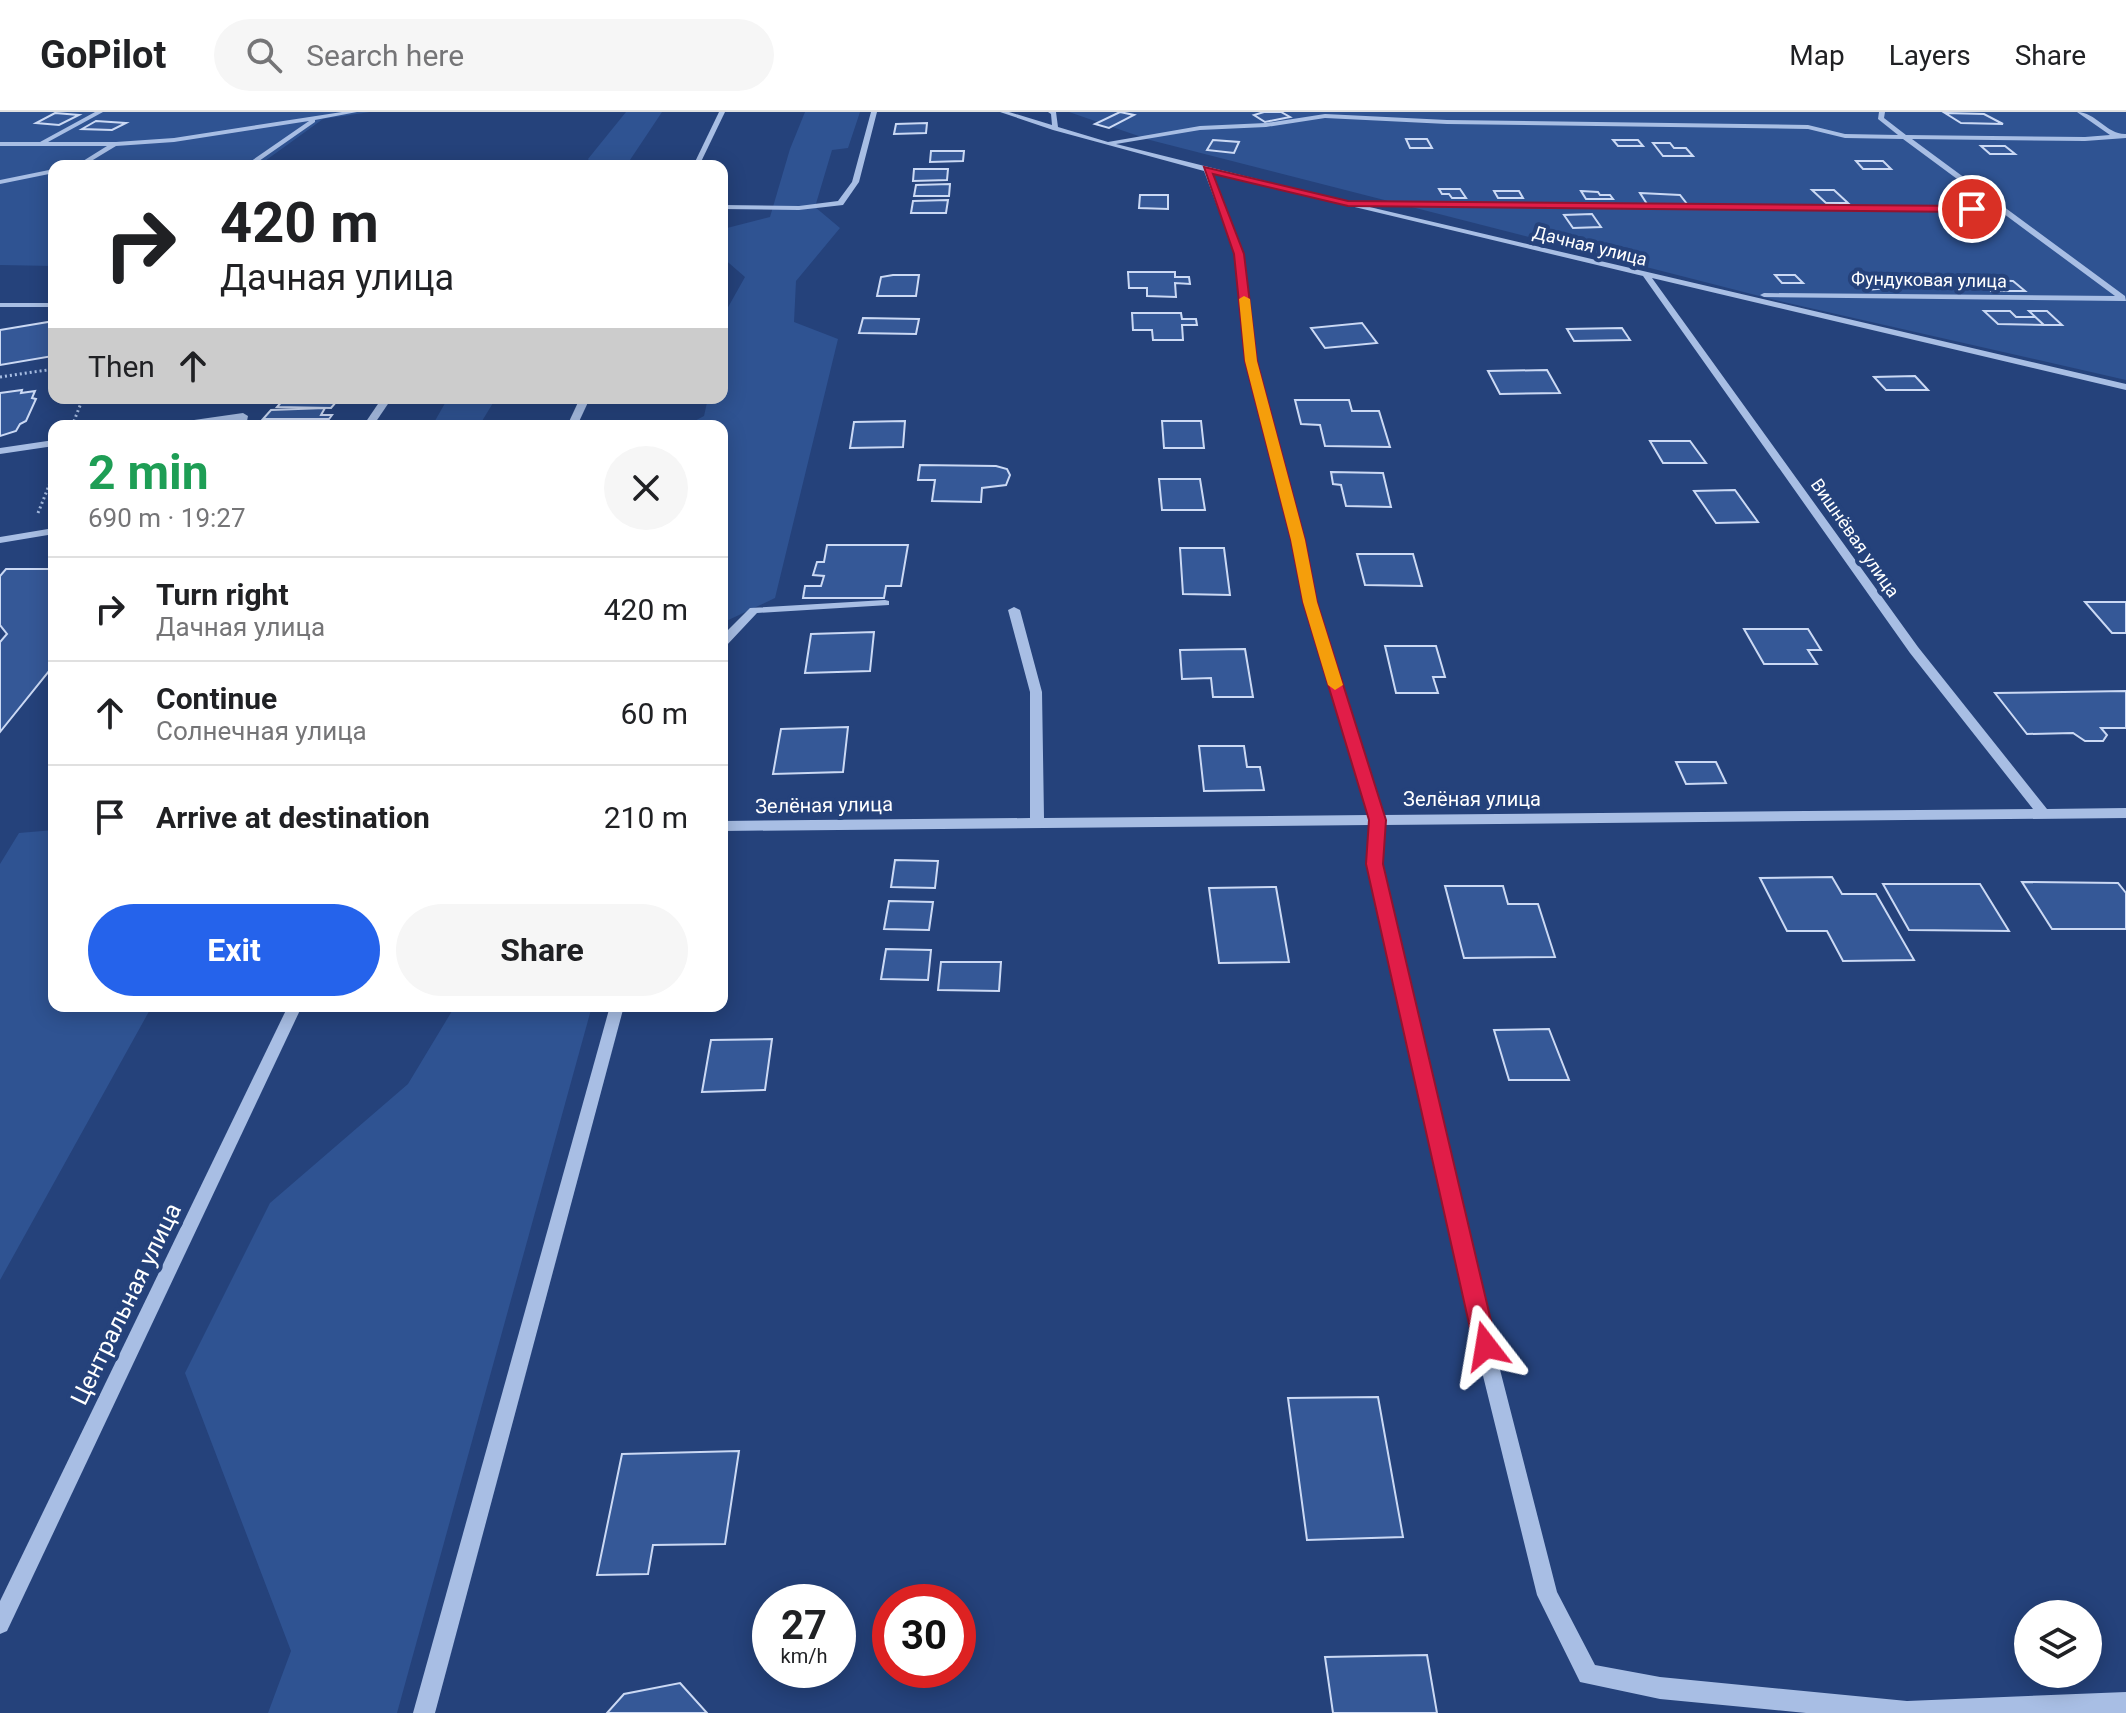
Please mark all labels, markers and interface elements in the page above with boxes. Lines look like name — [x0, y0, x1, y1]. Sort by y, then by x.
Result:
search box — [214, 19, 774, 91]
text: GoPilot — [40, 33, 166, 77]
icon: search — [242, 33, 286, 77]
text: Search here — [306, 38, 464, 73]
text: Map — [1789, 39, 1845, 72]
text: Layers — [1889, 39, 1971, 72]
text: Share — [2015, 39, 2086, 72]
pin — [1938, 175, 2006, 243]
icon: arrive — [1950, 187, 1994, 231]
text: 420 m — [220, 190, 379, 256]
icon: right — [88, 192, 192, 296]
street label: Дачная улица — [1531, 221, 1649, 270]
text: Дачная улица — [220, 257, 454, 299]
street label: Фундуковая улица — [1851, 268, 2007, 291]
icon: ahead — [171, 344, 215, 388]
text: Then — [88, 349, 155, 384]
text: 2 min — [88, 444, 209, 501]
button: close — [604, 446, 688, 530]
street label: Вишнёвая улица — [1807, 474, 1904, 601]
text: 690 m · 19:27 — [88, 503, 246, 533]
text: Turn right — [156, 577, 289, 612]
icon: right — [88, 587, 132, 631]
text: 420 m — [604, 592, 688, 627]
text: Дачная улица — [156, 612, 325, 642]
text: Continue — [156, 681, 277, 716]
icon: ahead — [88, 691, 132, 735]
text: 60 m — [621, 696, 688, 731]
text: Солнечная улица — [156, 716, 367, 746]
street label: Зелёная улица — [1403, 787, 1541, 811]
street label: Зелёная улица — [755, 792, 893, 818]
icon: arrive — [88, 795, 132, 839]
text: Arrive at destination — [156, 800, 430, 835]
text: 210 m — [604, 800, 688, 835]
button: Exit — [88, 904, 380, 996]
button: Share — [396, 904, 688, 996]
street label: Центральная улица — [65, 1199, 187, 1409]
position arrow — [1444, 1304, 1528, 1388]
speed limit sign: 30 — [872, 1584, 976, 1688]
map controls — [2014, 1600, 2102, 1688]
button: layers — [2014, 1600, 2102, 1688]
text: 27 — [781, 1602, 827, 1649]
text: km/h — [781, 1644, 827, 1668]

